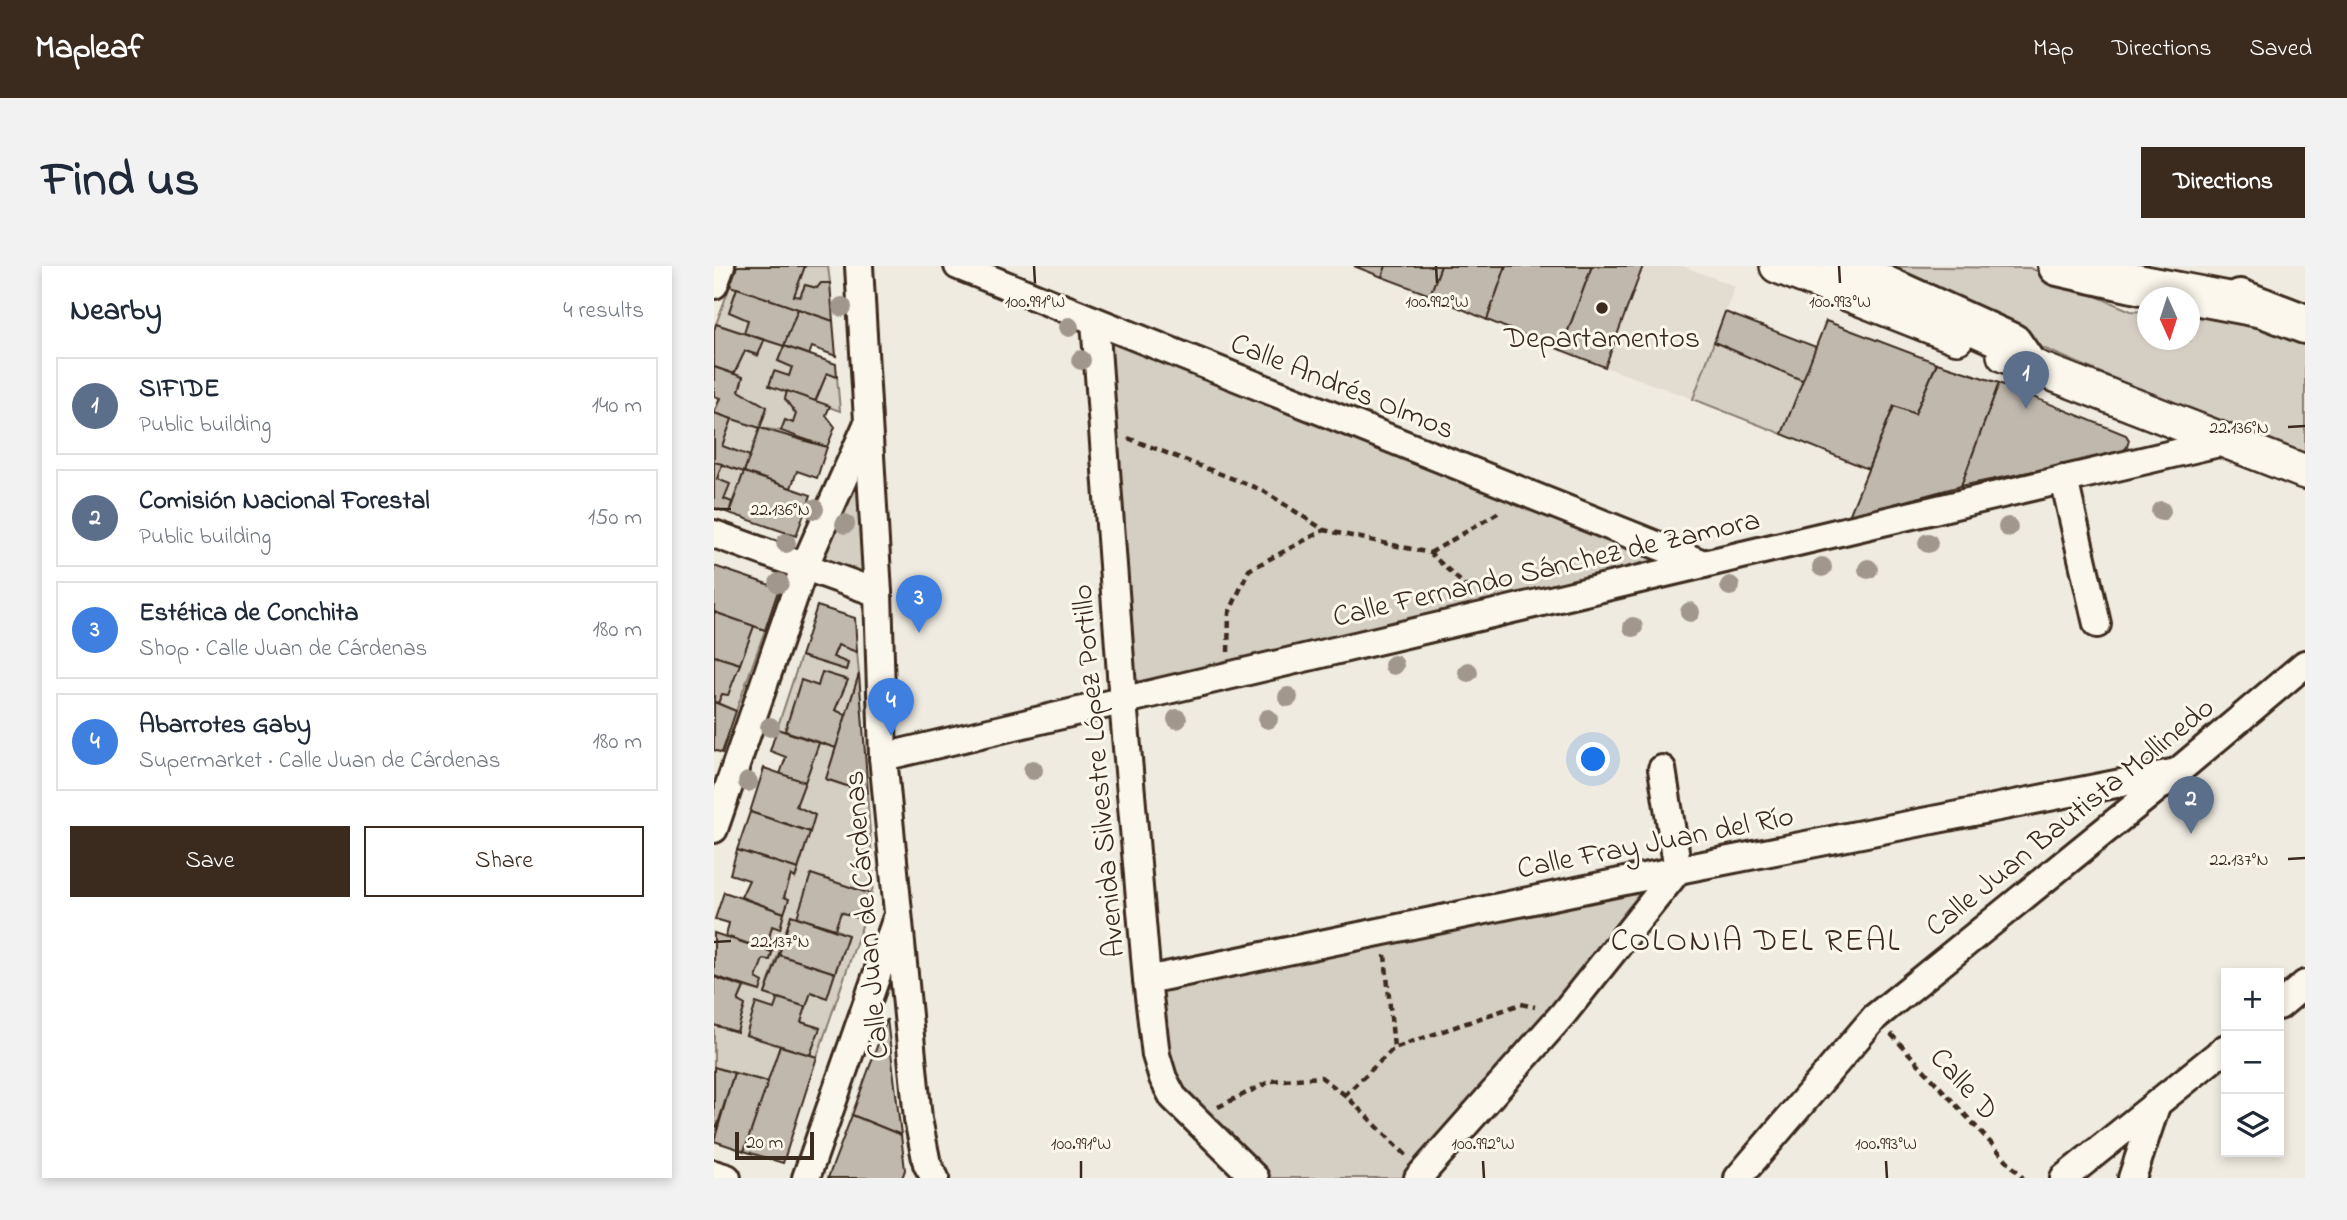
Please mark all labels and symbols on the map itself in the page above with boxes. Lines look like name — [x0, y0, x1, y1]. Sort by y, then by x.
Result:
north arrow — [2137, 287, 2200, 350]
text: 100.991°W — [1005, 290, 1065, 316]
text: 100.992°W — [1405, 290, 1469, 316]
text: 100.993°W — [1809, 290, 1871, 316]
marker: Departamentos — [1594, 300, 1610, 316]
place label: Departamentos — [1503, 318, 1700, 362]
street label: Calle Andrés Olmos — [1223, 323, 1461, 453]
pin: 1 — [2003, 351, 2049, 409]
text: 22.136°N — [2209, 416, 2269, 442]
text: 22.136°N — [750, 498, 810, 524]
street label: Calle Fernando Sánchez de Zamora — [1329, 499, 1765, 641]
pin: 3 — [896, 575, 942, 633]
street label: Avenida Silvestre López Portillo — [1062, 582, 1138, 959]
pin: 4 — [868, 678, 914, 736]
street label: Calle Juan Bautista Mollinedo — [1917, 688, 2225, 949]
your location — [1576, 742, 1610, 776]
street label: Calle Juan de Cárdenas — [833, 769, 903, 1061]
pin: 2 — [2168, 776, 2214, 834]
street label: Calle Fray Juan del Río — [1513, 796, 1798, 892]
text: 22.137°N — [2209, 848, 2269, 874]
district label: COLONIA DEL REAL — [1611, 919, 1901, 966]
text: 22.137°N — [750, 930, 810, 956]
street label: Calle D — [1918, 1038, 2008, 1132]
scale bar — [735, 1129, 814, 1161]
text: 100.991°W — [1051, 1132, 1111, 1158]
text: 100.992°W — [1451, 1132, 1515, 1158]
text: 100.993°W — [1855, 1132, 1917, 1158]

